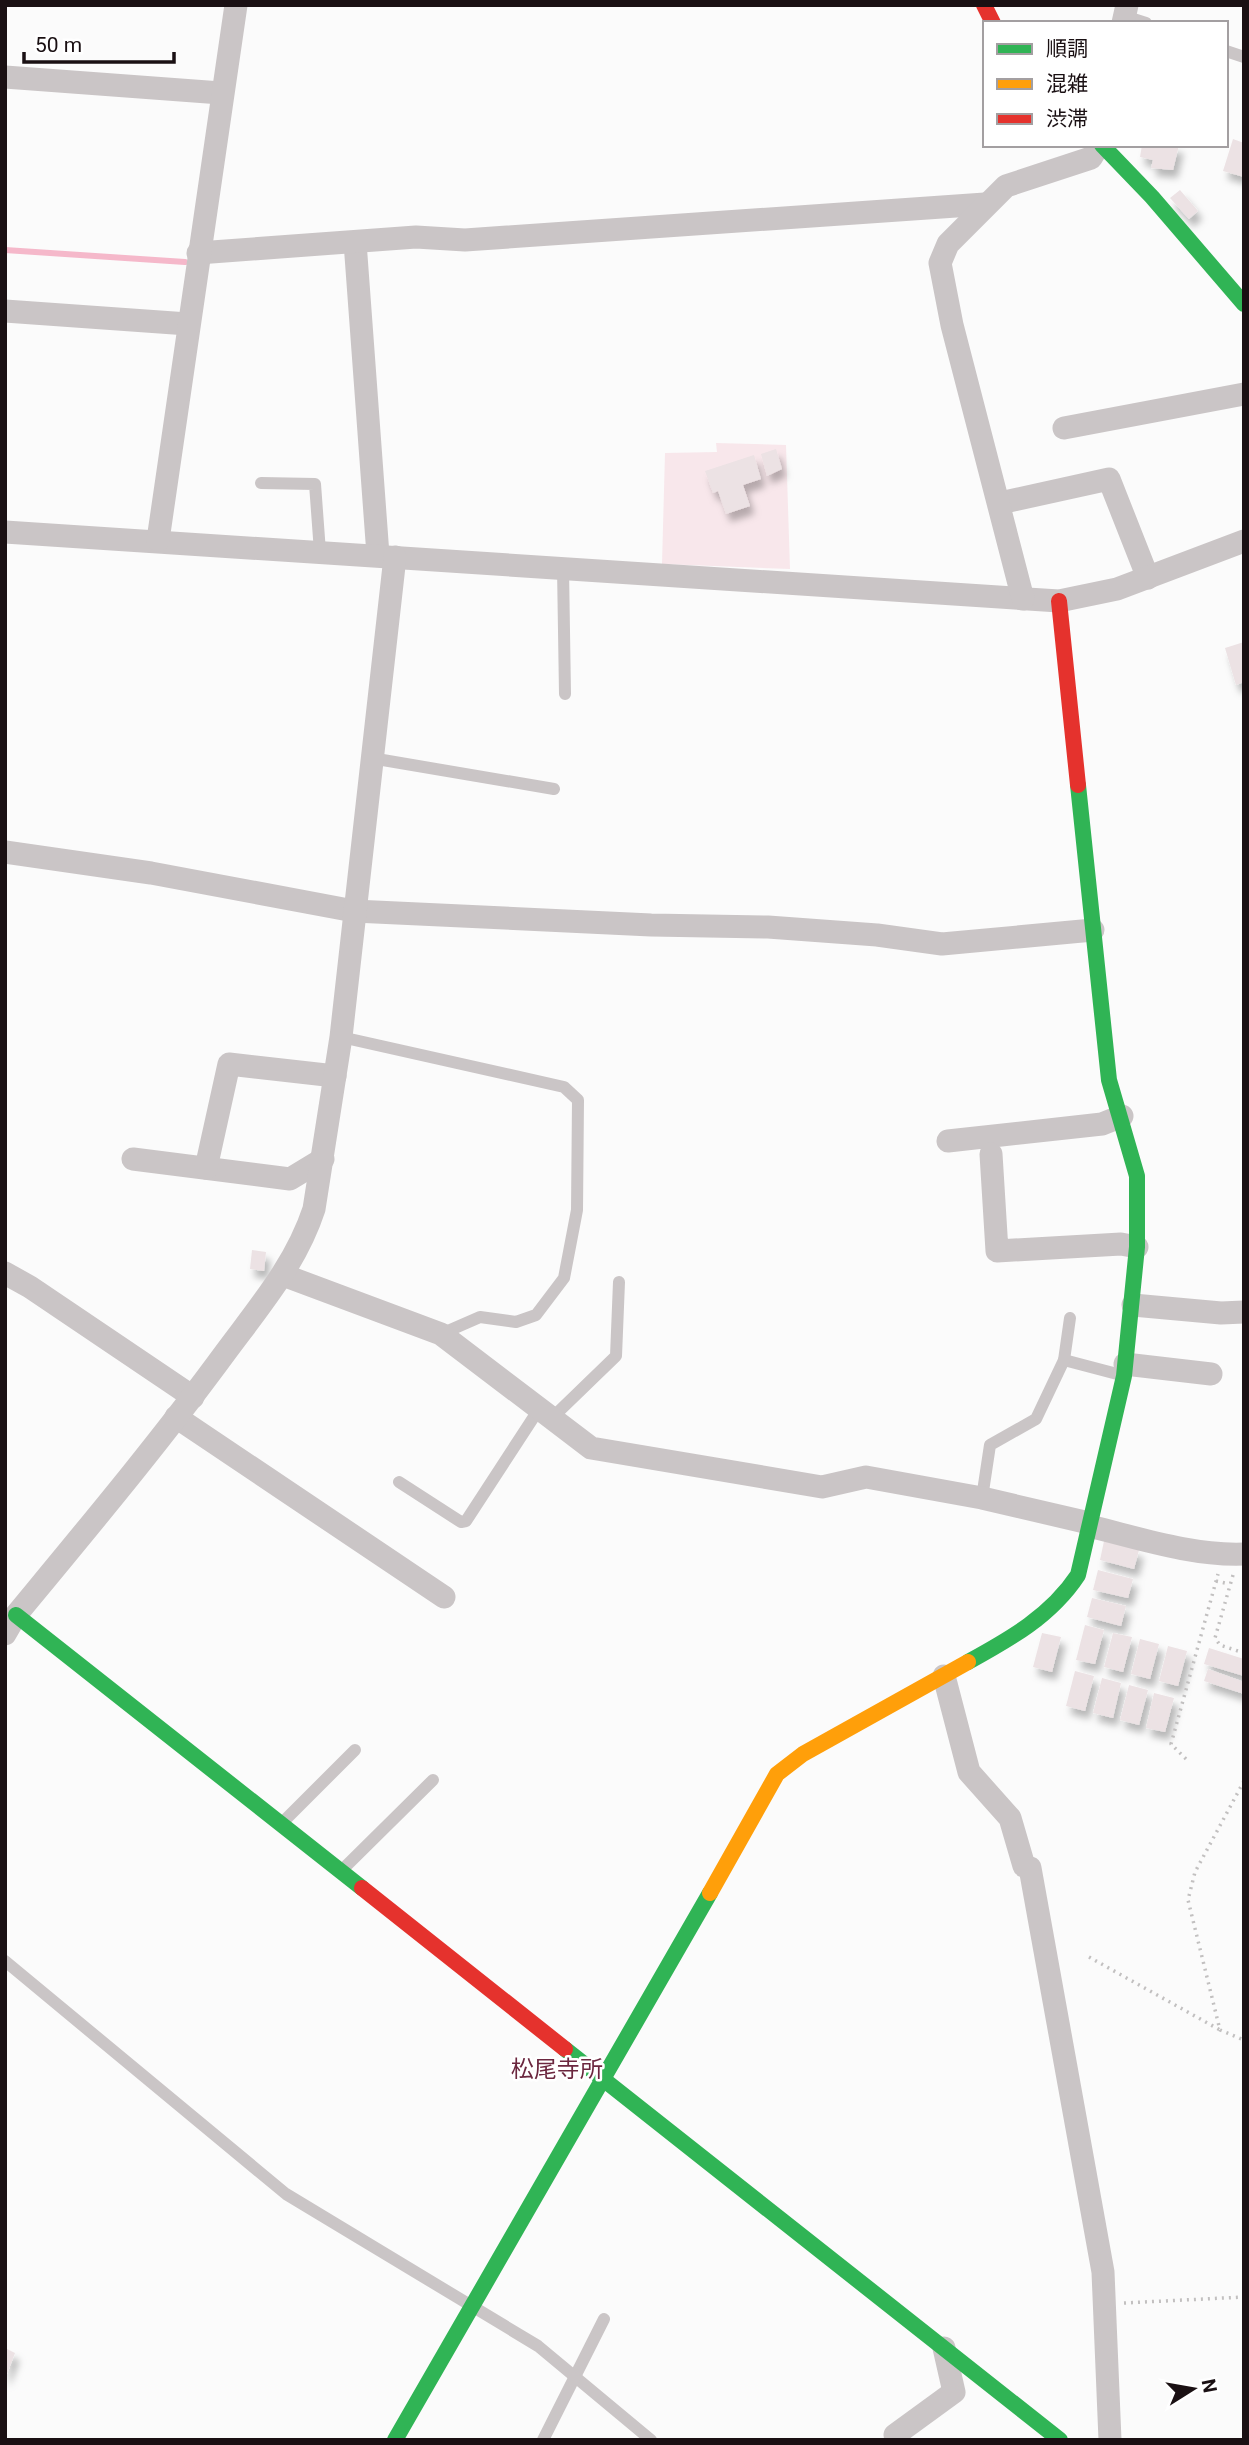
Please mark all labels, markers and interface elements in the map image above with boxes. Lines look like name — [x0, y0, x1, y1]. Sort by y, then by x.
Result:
scale bar — [24, 21, 175, 65]
legend — [983, 21, 1228, 147]
text: 50 m — [35, 33, 82, 57]
text: 順調 — [1046, 37, 1088, 61]
text: 混雑 — [1046, 72, 1088, 96]
text: 渋滞 — [1046, 107, 1088, 131]
district label: 松尾寺所 — [511, 2056, 603, 2083]
north arrow — [1158, 2354, 1228, 2424]
text: N — [1197, 2377, 1222, 2395]

